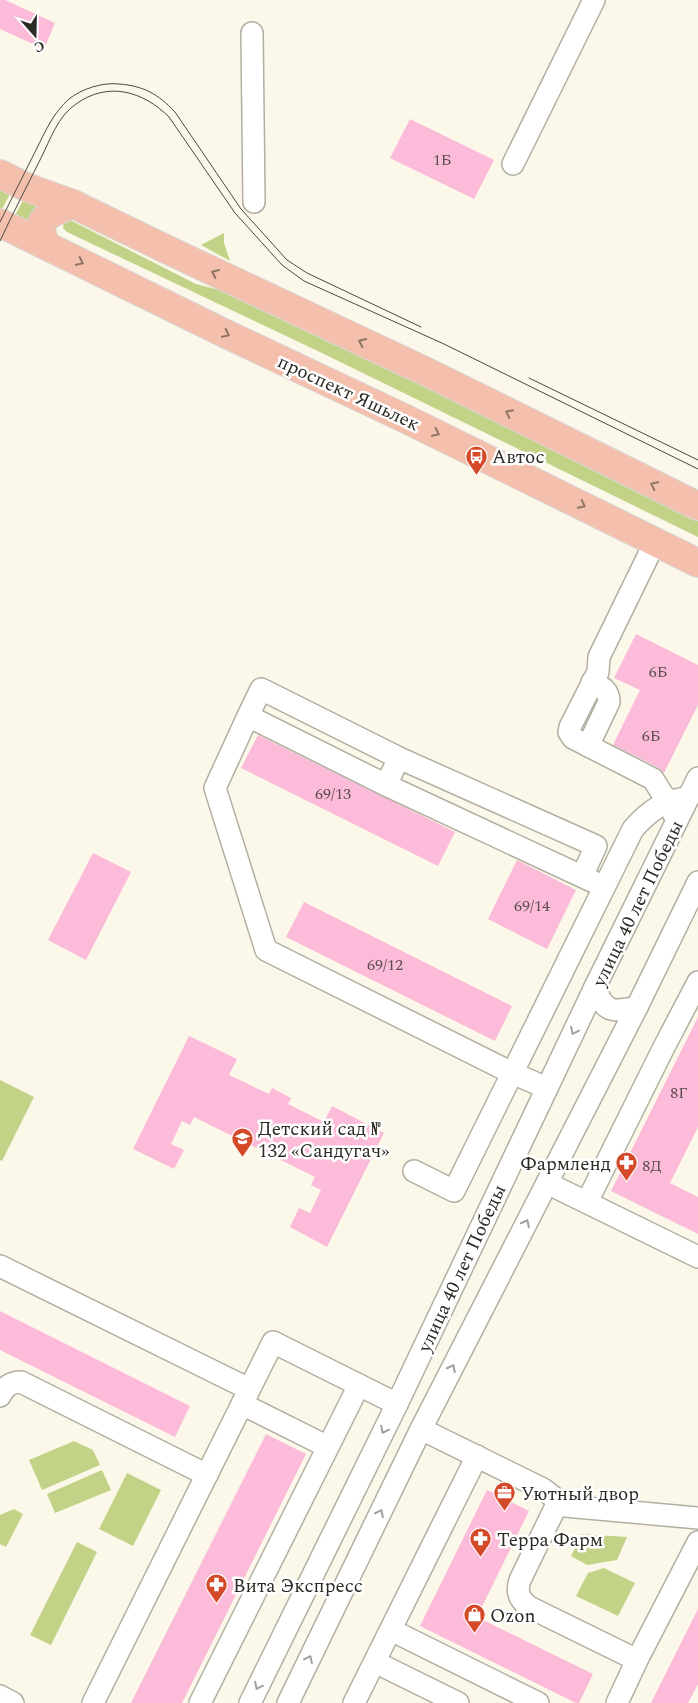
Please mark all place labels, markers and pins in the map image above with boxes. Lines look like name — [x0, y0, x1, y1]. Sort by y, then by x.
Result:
place label: Автос — [492, 443, 545, 472]
bus stop icon: Автос — [464, 444, 488, 475]
place label: Детский сад № 132 «Сандугач» — [258, 1115, 390, 1166]
school or university icon: Детский сад № 132 «Сандугач» — [230, 1127, 254, 1158]
place label: Фармленд — [521, 1150, 611, 1179]
pharmacy icon: Фармленд — [615, 1151, 639, 1182]
place label: Уютный двор — [521, 1480, 639, 1509]
office icon: Уютный двор — [493, 1481, 517, 1512]
place label: Терра Фарм — [497, 1526, 603, 1555]
pharmacy icon: Терра Фарм — [469, 1527, 493, 1558]
place label: Вита Экспресс — [233, 1572, 363, 1601]
pharmacy icon: Вита Экспресс — [205, 1573, 229, 1604]
place label: Ozon — [490, 1602, 536, 1631]
shop icon: Ozon — [462, 1603, 486, 1634]

